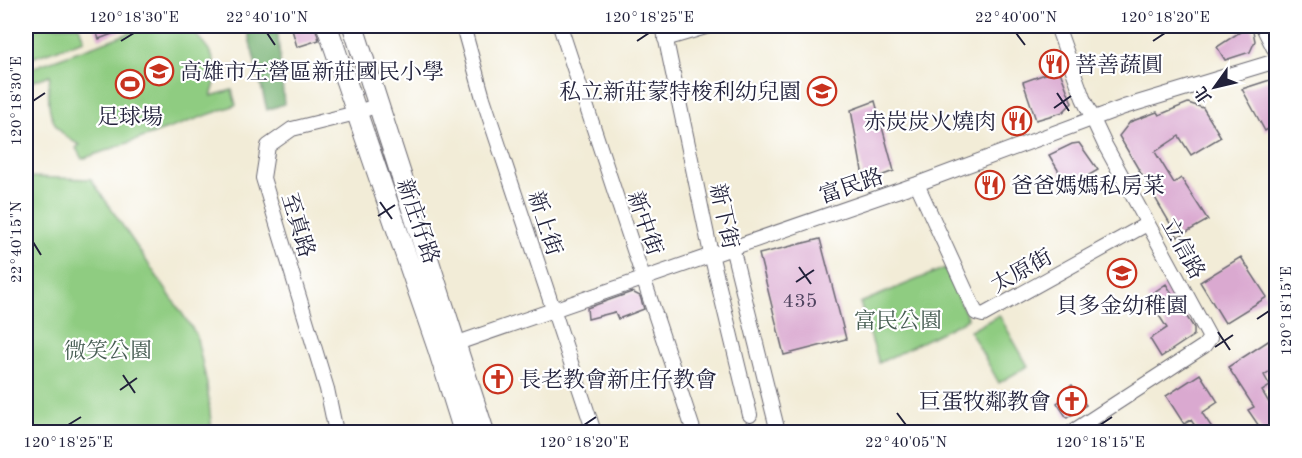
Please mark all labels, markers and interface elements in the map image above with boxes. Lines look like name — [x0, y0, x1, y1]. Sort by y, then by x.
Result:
text: 120°18'30"E — [89, 11, 179, 26]
text: 22°40'10"N — [226, 11, 308, 26]
text: 120°18'25"E — [604, 11, 694, 26]
text: 22°40'00"N — [975, 11, 1057, 26]
text: 120°18'20"E — [1120, 11, 1210, 26]
restaurant icon: 菩善蔬圓 — [1038, 48, 1070, 80]
place label: 菩善蔬圓 — [1075, 53, 1163, 77]
school or university icon: 高雄市左營區新莊國民小學 — [143, 55, 175, 87]
text: 120°18'30"E — [10, 56, 25, 146]
north arrow — [1185, 57, 1245, 117]
place label: 高雄市左營區新莊國民小學 — [180, 60, 444, 84]
sports icon: 足球場 — [114, 68, 146, 100]
school or university icon: 私立新莊蒙特梭利幼兒園 — [806, 75, 838, 107]
place label: 私立新莊蒙特梭利幼兒園 — [559, 80, 801, 104]
text: 北 — [1191, 83, 1215, 107]
place label: 足球場 — [97, 105, 163, 129]
restaurant icon: 赤炭炭火燒肉 — [1001, 105, 1033, 137]
place label: 赤炭炭火燒肉 — [864, 110, 996, 134]
street label: 富民路 — [816, 164, 886, 208]
restaurant icon: 爸爸媽媽私房菜 — [974, 169, 1006, 201]
place label: 爸爸媽媽私房菜 — [1011, 174, 1165, 198]
street label: 新庄仔路 — [392, 176, 444, 267]
street label: 新下街 — [705, 181, 743, 251]
street label: 新上街 — [523, 188, 567, 258]
street label: 新中街 — [623, 188, 667, 258]
street label: 至真路 — [277, 190, 319, 260]
text: 22°40'15"N — [10, 201, 25, 283]
street label: 立信路 — [1157, 214, 1210, 283]
street label: 太原街 — [987, 244, 1056, 297]
school or university icon: 貝多金幼稚園 — [1106, 257, 1138, 289]
text: 120°18'15"E — [1280, 266, 1295, 356]
house number: 435 — [783, 292, 817, 312]
place label: 貝多金幼稚園 — [1056, 294, 1188, 318]
park label: 富民公園 — [854, 308, 942, 333]
park label: 微笑公園 — [64, 338, 152, 363]
church icon: 長老教會新庄仔教會 — [482, 363, 514, 395]
place label: 長老教會新庄仔教會 — [519, 368, 717, 392]
church icon: 巨蛋牧鄰教會 — [1056, 385, 1088, 417]
place label: 巨蛋牧鄰教會 — [919, 390, 1051, 414]
text: 120°18'25"E — [23, 436, 113, 451]
text: 120°18'20"E — [539, 436, 629, 451]
text: 22°40'05"N — [865, 436, 947, 451]
text: 120°18'15"E — [1055, 436, 1145, 451]

